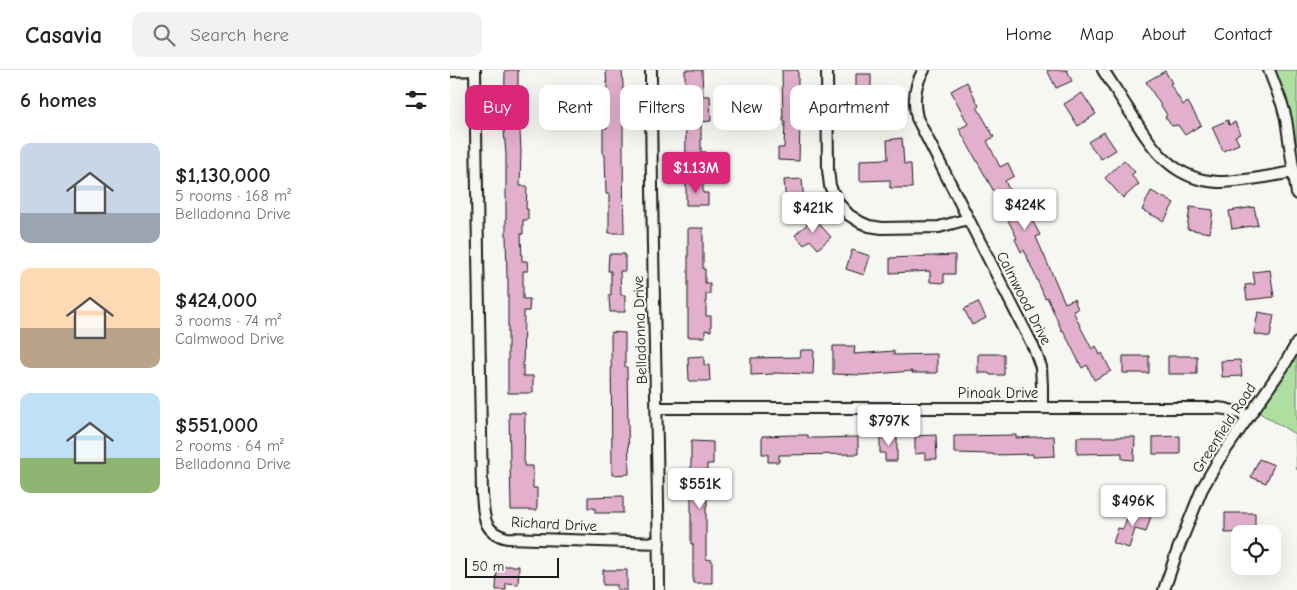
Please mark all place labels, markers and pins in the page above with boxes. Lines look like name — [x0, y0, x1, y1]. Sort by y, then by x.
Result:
pin: $1.13M — [655, 152, 737, 194]
pin: $424K — [990, 189, 1060, 231]
pin: $421K — [778, 191, 848, 234]
pin: $797K — [854, 404, 924, 447]
pin: $551K — [665, 468, 735, 510]
pin: $496K — [1098, 484, 1168, 527]

